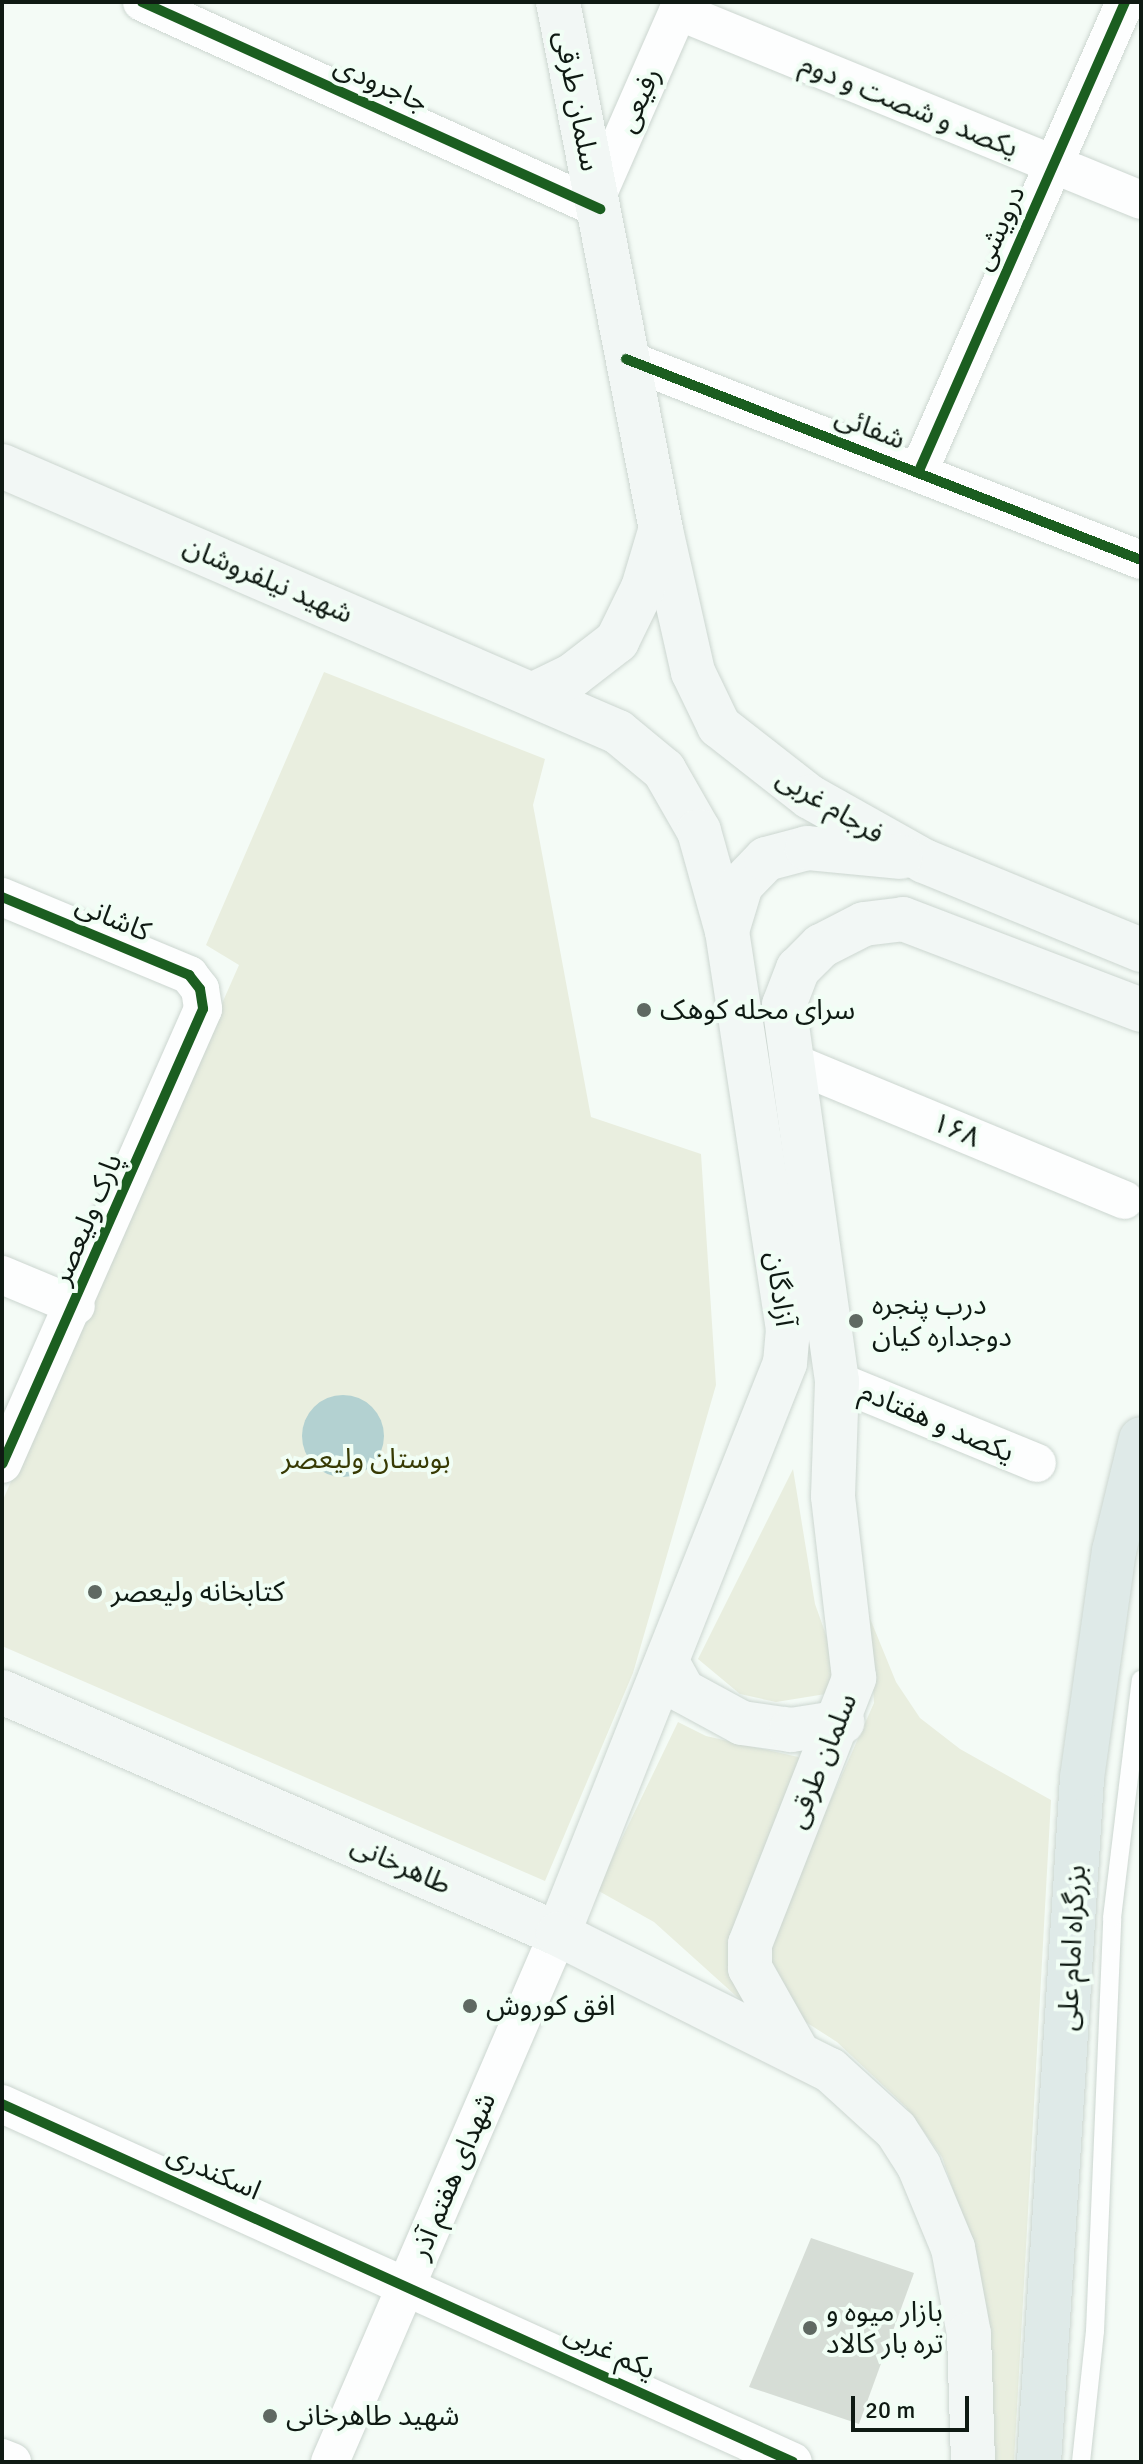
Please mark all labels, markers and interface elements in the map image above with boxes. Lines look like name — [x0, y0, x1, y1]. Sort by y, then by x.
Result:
street label: سلمان طرقی — [547, 28, 607, 174]
street label: یکصد و شصت و دوم — [795, 47, 1023, 165]
street label: جاجرودی — [329, 48, 433, 120]
street label: رفیعی — [610, 62, 668, 138]
street label: درویشی — [966, 181, 1032, 275]
street label: شفائی — [830, 399, 910, 457]
street label: شهید نیلفروشان — [178, 529, 358, 631]
street label: فرجام غربی — [770, 761, 890, 851]
street label: کاشانی — [71, 887, 155, 949]
place label: سرای محله کوهک — [660, 993, 855, 1027]
marker: سرای محله کوهک — [635, 1001, 653, 1019]
street label: ۱۶۸ — [927, 1105, 985, 1155]
street label: پارک ولیعصر — [44, 1149, 130, 1289]
street label: آزادگان — [758, 1250, 802, 1328]
place label: درب پنجره دوجداره کیان — [872, 1288, 1012, 1354]
marker: درب پنجره دوجداره کیان — [847, 1312, 865, 1330]
street label: یکصد و هفتادم — [855, 1374, 1019, 1470]
park label: بوستان ولیعصر — [281, 1442, 451, 1476]
place label: کتابخانه ولیعصر — [111, 1575, 284, 1609]
marker: کتابخانه ولیعصر — [86, 1583, 104, 1601]
street label: سلمان طرقی — [780, 1689, 864, 1833]
street label: طاهرخانی — [346, 1828, 456, 1902]
street label: بزرگراه امام علی — [1051, 1864, 1093, 2032]
place label: افق کوروش — [486, 1989, 615, 2023]
marker: افق کوروش — [461, 1997, 479, 2015]
street label: شهدای هفتم آذر — [403, 2088, 503, 2264]
street label: اسکندری — [162, 2137, 266, 2207]
place label: بازار میوه و تره بار کالاد — [826, 2295, 943, 2361]
street label: یکم غربی — [559, 2315, 661, 2387]
marker: بازار میوه و تره بار کالاد — [801, 2319, 819, 2337]
scale bar — [855, 2380, 973, 2430]
text: 20 m — [865, 2395, 915, 2425]
place label: شهید طاهرخانی — [286, 2399, 460, 2433]
marker: شهید طاهرخانی — [261, 2407, 279, 2425]

